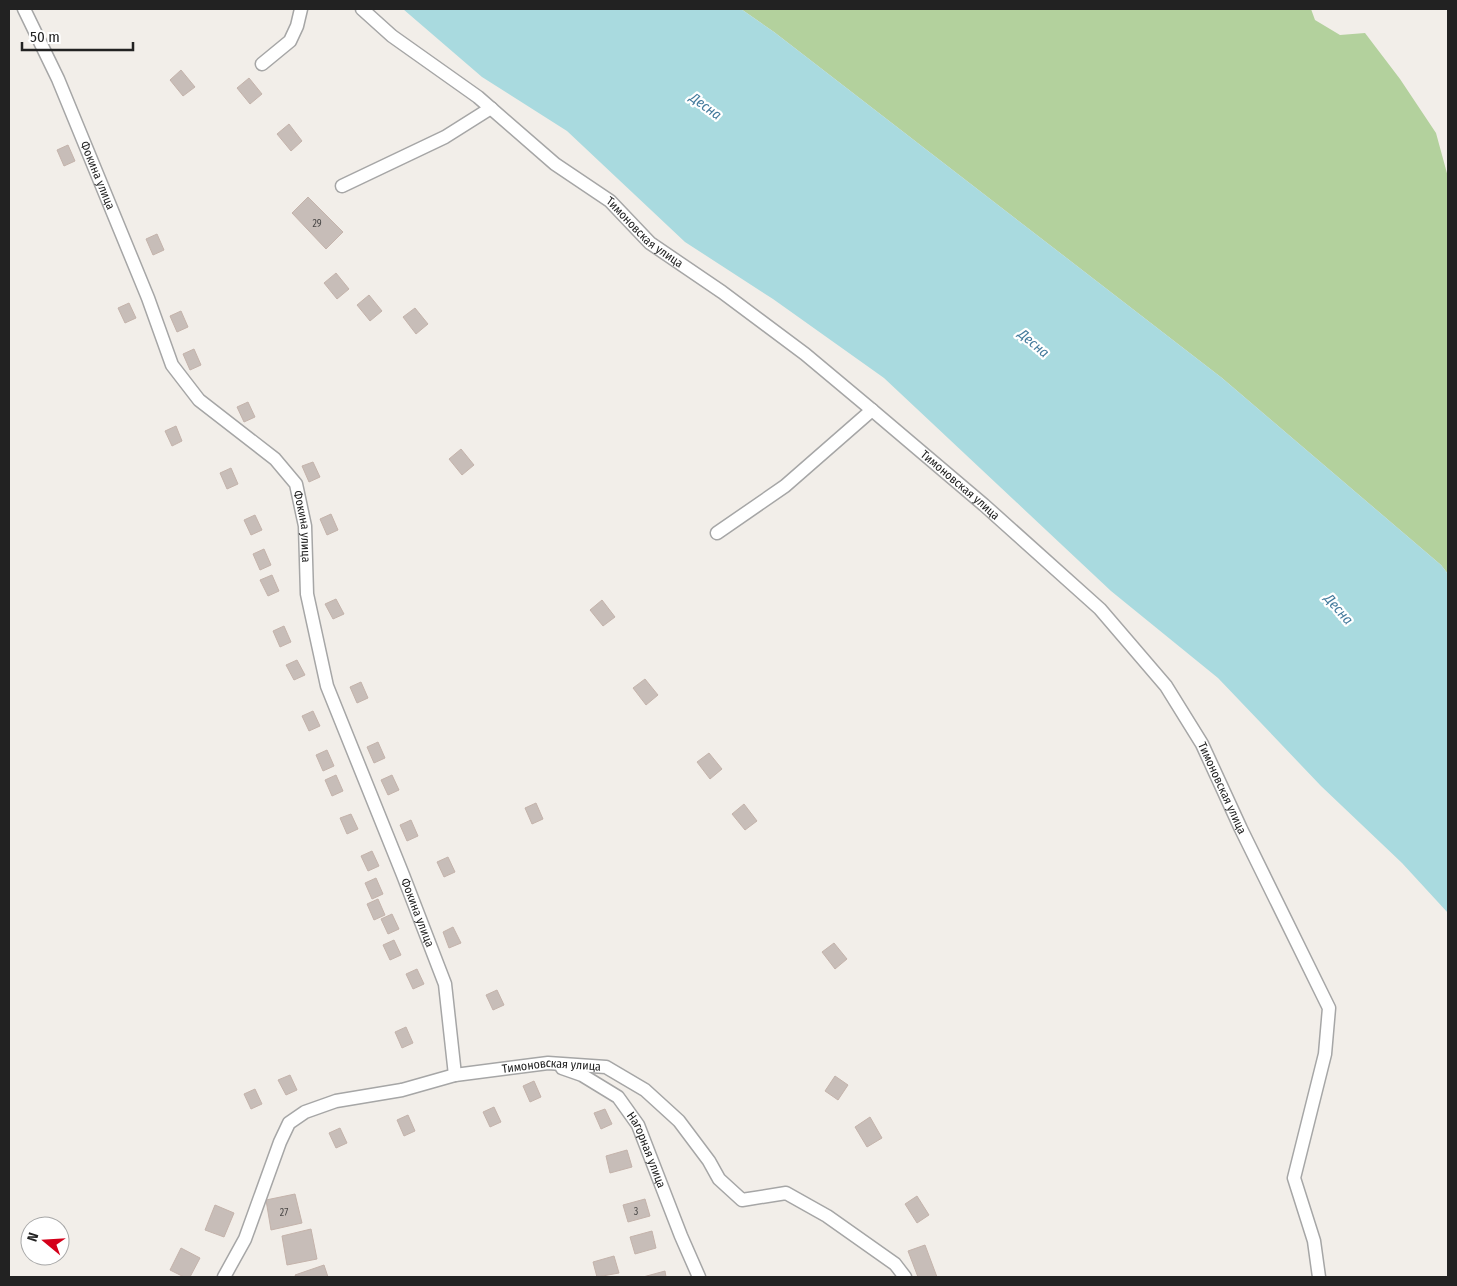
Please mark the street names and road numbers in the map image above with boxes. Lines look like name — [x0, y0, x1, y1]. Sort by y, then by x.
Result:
street label: Фокина улица — [77, 139, 118, 212]
street label: Тимоновская улица — [604, 194, 686, 271]
street label: Тимоновская улица — [918, 447, 1003, 523]
street label: Фокина улица — [291, 489, 313, 563]
street label: Тимоновская улица — [1195, 740, 1249, 836]
street label: Фокина улица — [398, 876, 437, 949]
street label: Тимоновская улица — [501, 1056, 602, 1076]
street label: Нагорная улица — [624, 1109, 669, 1190]

